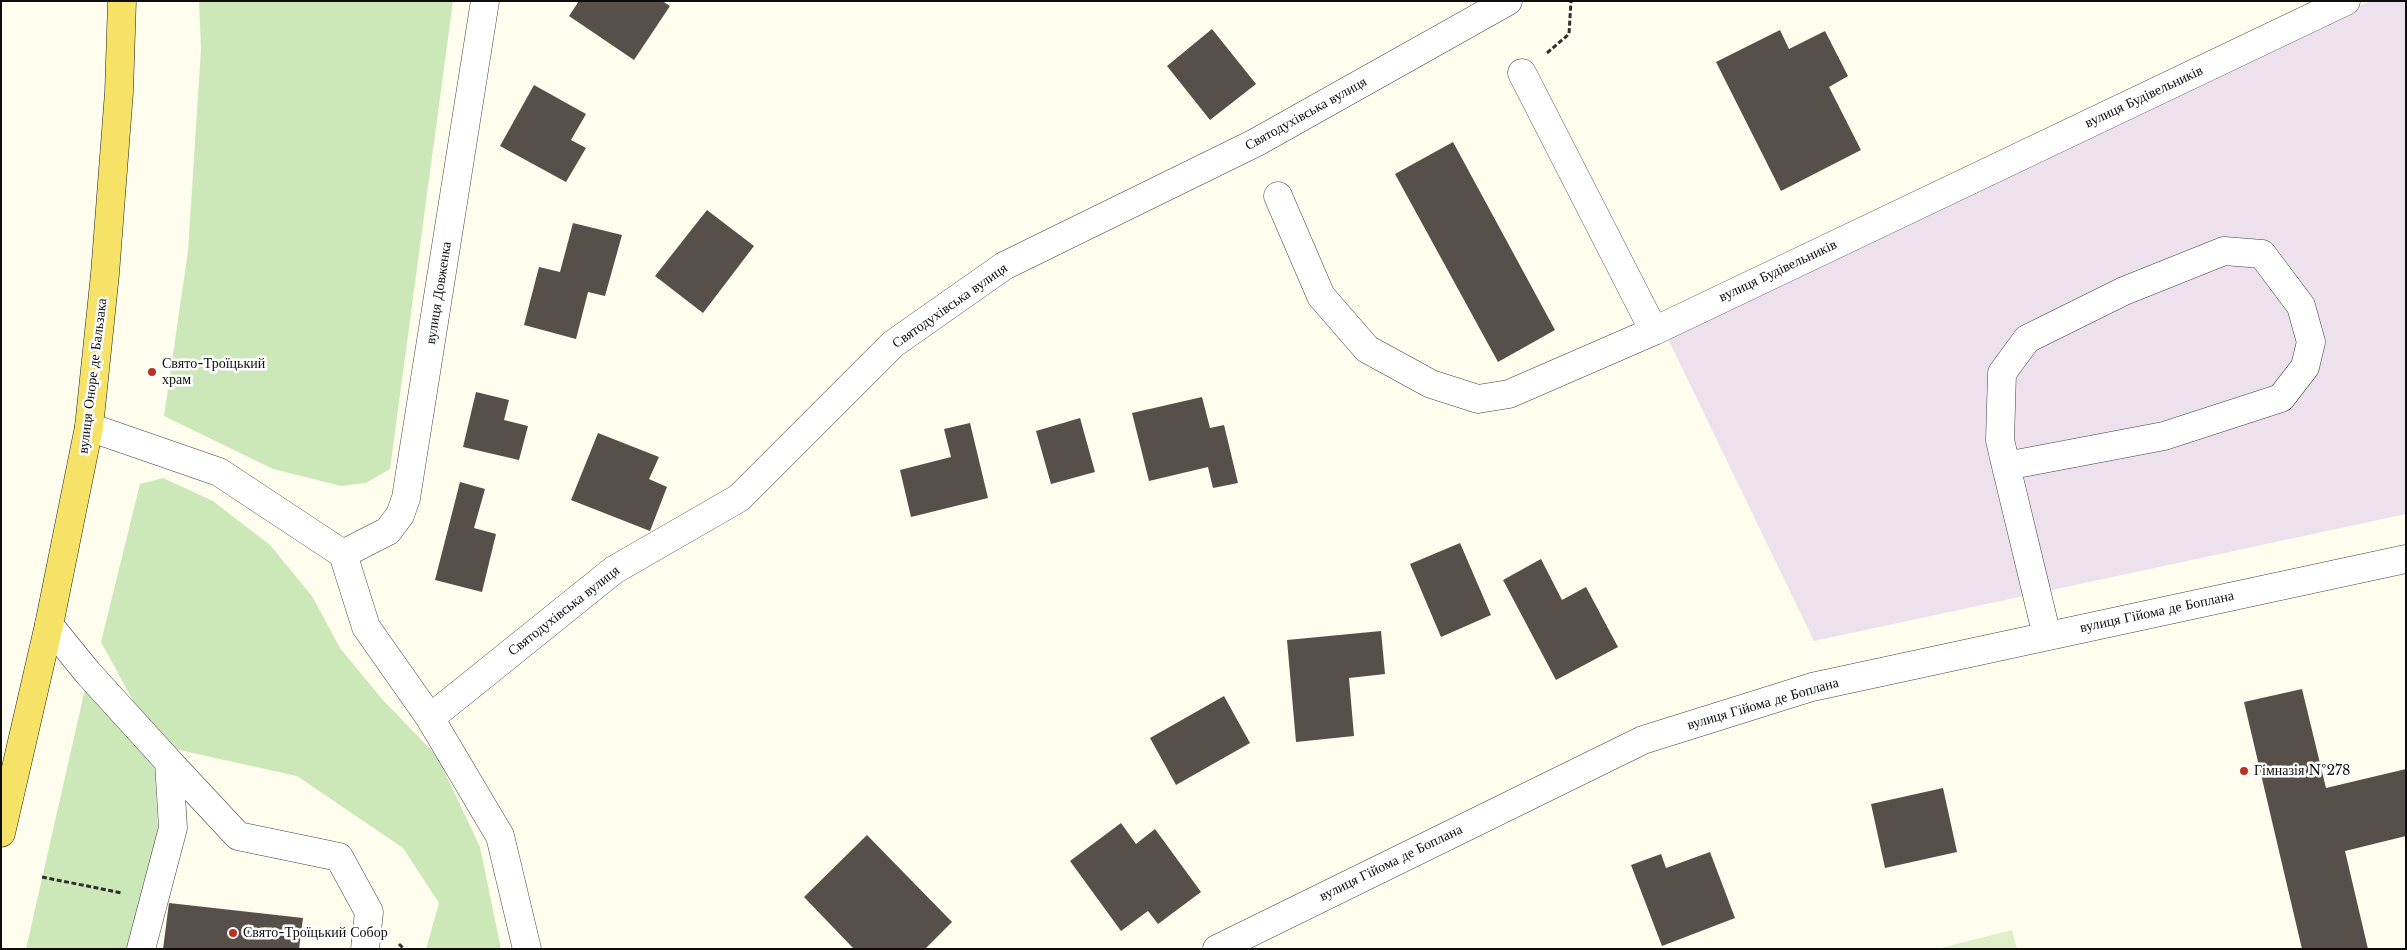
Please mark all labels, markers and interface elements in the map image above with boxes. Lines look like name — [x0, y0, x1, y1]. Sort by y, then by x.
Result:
street label: вулиця Будівельників — [2082, 62, 2206, 132]
street label: Святодухівська вулиця — [1242, 74, 1370, 154]
street label: вулиця Будівельників — [1716, 236, 1840, 306]
street label: вулиця Довженка — [423, 240, 455, 346]
street label: Святодухівська вулиця — [889, 260, 1011, 352]
street label: вулиця Оноре де Бальзака — [75, 297, 111, 455]
place label: Свято-Троїцький храм — [162, 356, 265, 388]
marker: Свято-Троїцький храм — [146, 366, 158, 378]
street label: Святодухівська вулиця — [505, 562, 623, 660]
street label: вулиця Гійома де Боплана — [2078, 587, 2236, 637]
street label: вулиця Гійома де Боплана — [1685, 674, 1841, 734]
place label: Гімназія №278 — [2254, 763, 2351, 779]
marker: Гімназія №278 — [2238, 765, 2250, 777]
street label: вулиця Гійома де Боплана — [1317, 821, 1465, 905]
place label: Свято-Троїцький Собор — [243, 925, 388, 941]
marker: Свято-Троїцький Собор — [227, 927, 239, 939]

